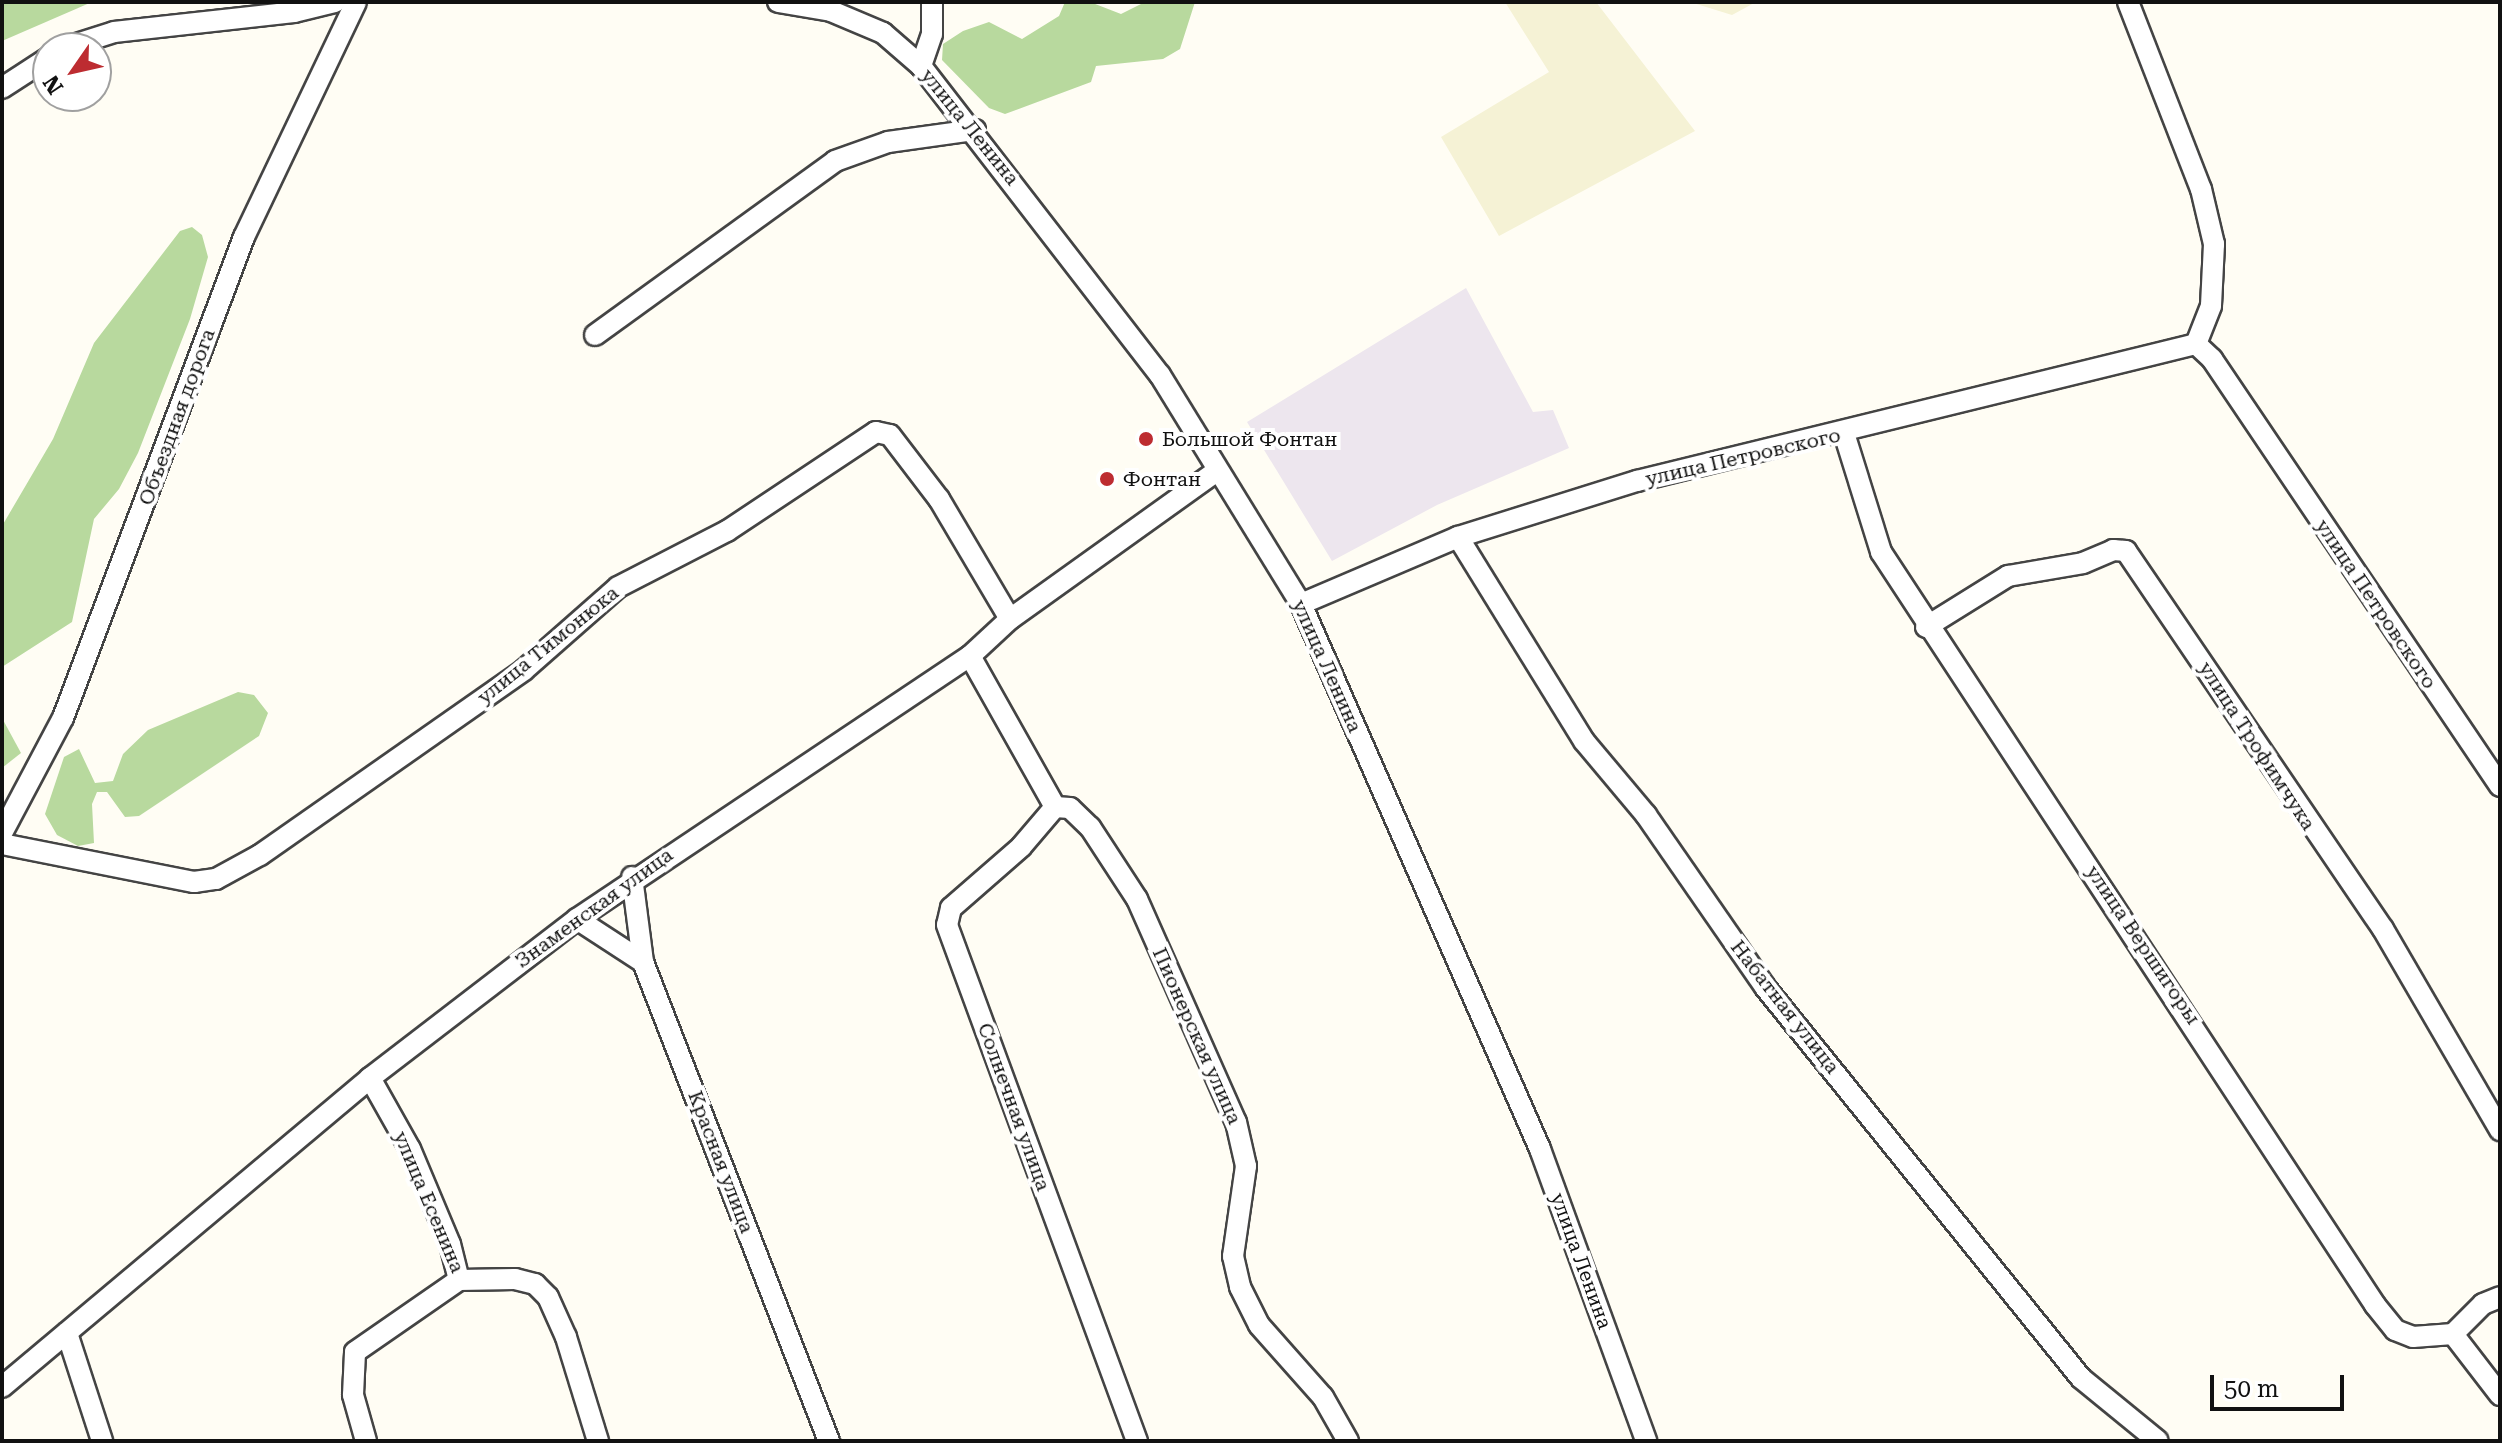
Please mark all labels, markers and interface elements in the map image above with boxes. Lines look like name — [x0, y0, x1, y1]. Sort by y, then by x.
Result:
north arrow — [32, 32, 112, 112]
street label: улица Ленина — [916, 64, 1024, 190]
text: N — [38, 71, 68, 99]
street label: Объездная дорога — [134, 326, 220, 508]
street label: улица Петровского — [1643, 423, 1843, 491]
place label: Большой Фонтан — [1162, 427, 1337, 451]
marker: Большой Фонтан — [1137, 430, 1155, 448]
place label: Фонтан — [1123, 467, 1201, 491]
marker: Фонтан — [1098, 470, 1116, 488]
street label: улица Петровского — [2310, 515, 2442, 693]
street label: улица Тимонюка — [473, 581, 623, 709]
street label: улица Ленина — [1287, 596, 1367, 736]
street label: улица Трофимчука — [2194, 657, 2320, 835]
street label: Знаменская улица — [511, 843, 677, 973]
street label: улица Вершигоры — [2081, 861, 2205, 1029]
street label: Набатная улица — [1726, 936, 1844, 1078]
street label: Пионерская улица — [1147, 944, 1247, 1128]
street label: Солнечная улица — [973, 1020, 1055, 1194]
street label: Красная улица — [683, 1088, 759, 1236]
street label: улица Есенина — [388, 1128, 470, 1276]
street label: улица Ленина — [1545, 1190, 1617, 1332]
scale bar — [2214, 1359, 2348, 1409]
text: 50 m — [2224, 1375, 2279, 1403]

